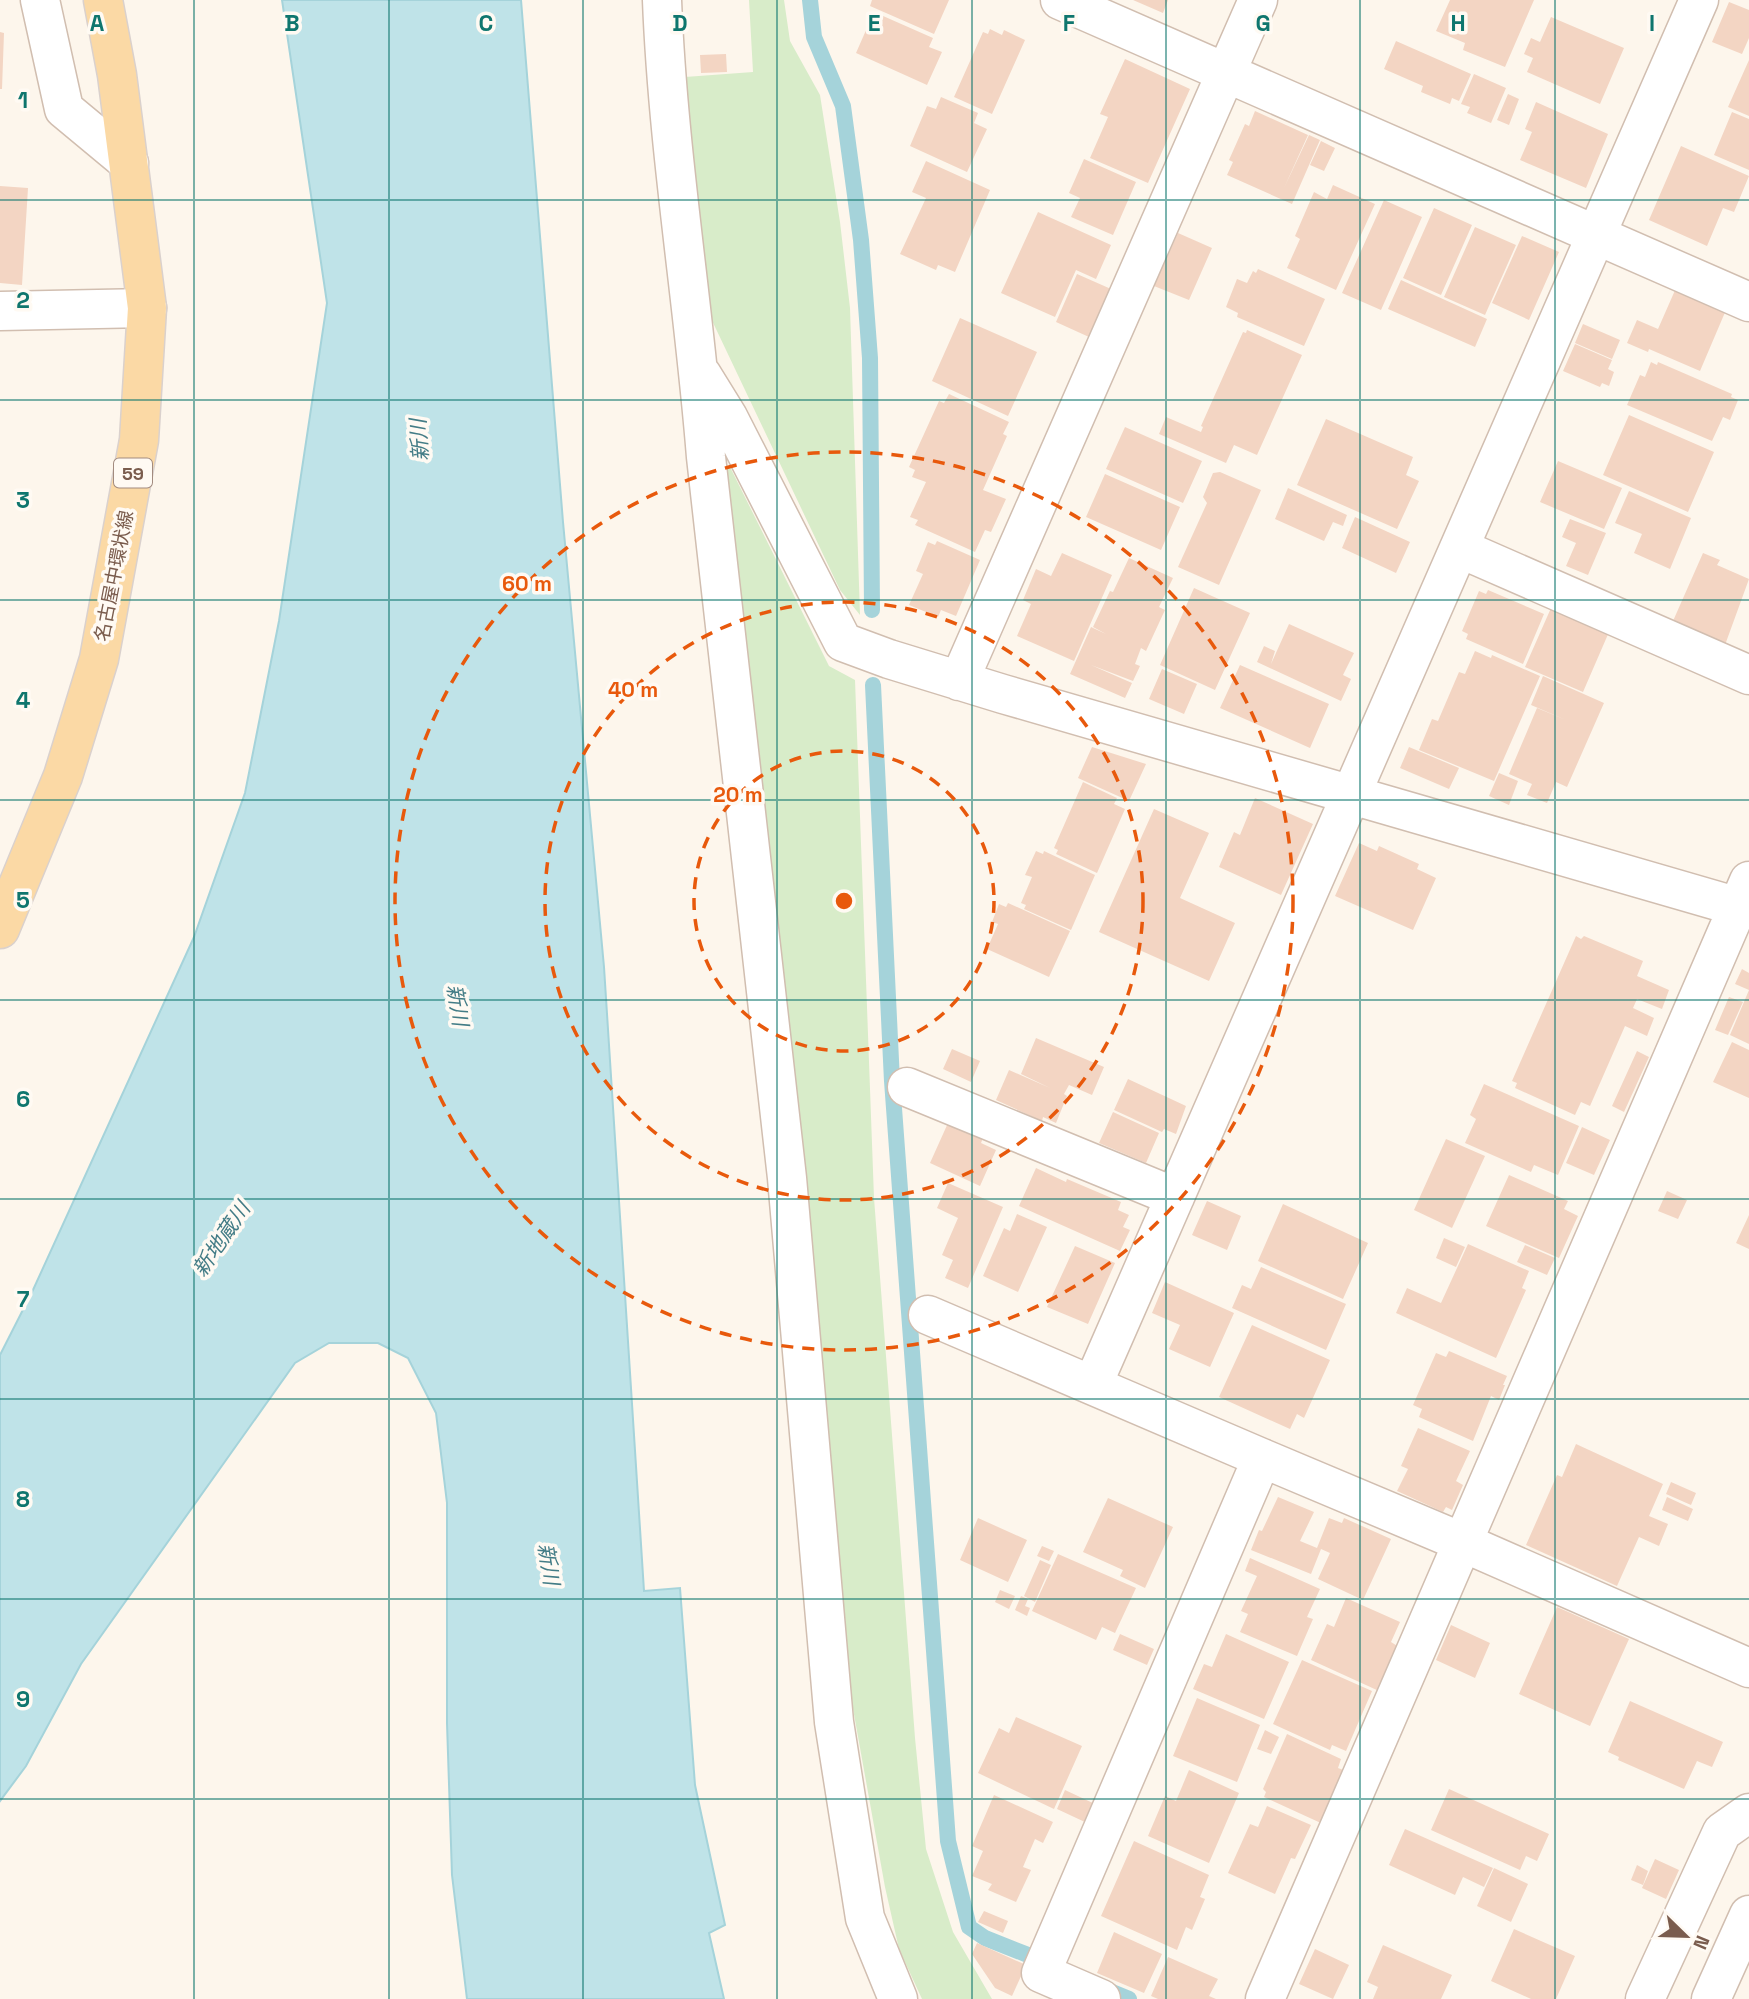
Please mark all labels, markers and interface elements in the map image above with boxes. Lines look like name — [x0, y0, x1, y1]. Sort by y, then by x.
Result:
text: A — [90, 8, 105, 38]
text: B — [284, 8, 300, 38]
text: C — [479, 8, 493, 38]
text: D — [672, 8, 688, 38]
text: E — [868, 8, 880, 38]
text: F — [1063, 8, 1075, 38]
text: G — [1255, 8, 1271, 38]
text: H — [1450, 8, 1466, 38]
text: I — [1649, 8, 1655, 38]
text: 1 — [18, 85, 28, 115]
text: 2 — [16, 285, 30, 315]
water label: 新川 — [404, 416, 434, 462]
road number: 59 — [114, 458, 152, 488]
text: 3 — [16, 485, 30, 515]
street label: 名古屋中環状線 — [89, 508, 139, 644]
text: 60 m — [502, 570, 552, 597]
text: 40 m — [608, 676, 658, 703]
text: 4 — [16, 685, 31, 715]
text: 20 m — [713, 781, 763, 808]
text: 5 — [16, 885, 30, 915]
centre of rings — [832, 889, 856, 913]
water label: 新川 — [441, 982, 475, 1030]
text: 6 — [16, 1084, 30, 1114]
water label: 新地蔵川 — [186, 1195, 257, 1281]
text: 7 — [17, 1284, 30, 1314]
text: 8 — [16, 1484, 30, 1514]
water label: 新川 — [532, 1541, 566, 1589]
text: 9 — [16, 1684, 30, 1714]
north arrow — [1651, 1901, 1721, 1971]
text: N — [1687, 1932, 1715, 1953]

